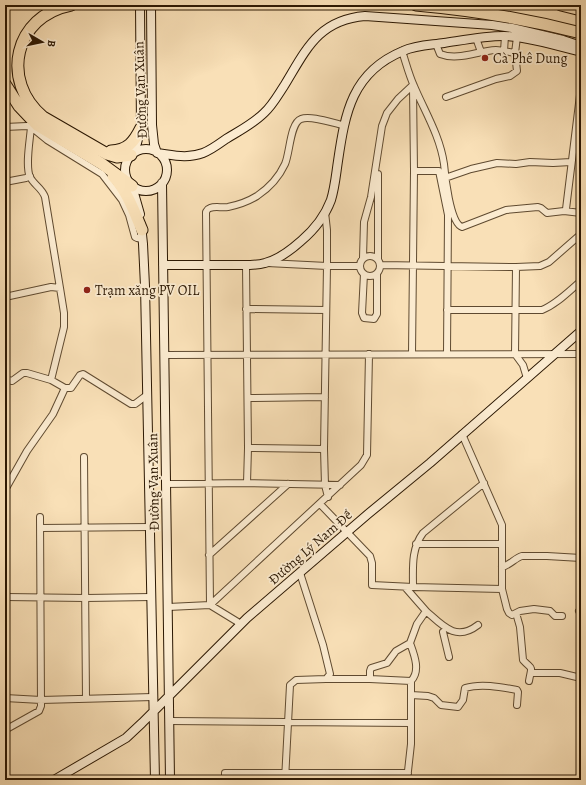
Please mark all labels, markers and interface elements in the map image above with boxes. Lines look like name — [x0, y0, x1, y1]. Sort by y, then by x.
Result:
north arrow — [22, 22, 62, 62]
text: B — [43, 39, 59, 48]
street label: Đường Vạn Xuân — [129, 41, 152, 139]
place label: Cà Phê Dung — [493, 49, 567, 68]
marker: Cà Phê Dung — [480, 53, 490, 63]
place label: Trạm xăng PV OIL — [95, 281, 200, 300]
marker: Trạm xăng PV OIL — [82, 285, 92, 295]
street label: Đường Vạn Xuân — [143, 433, 164, 531]
street label: Đường Lý Nam Đế — [264, 506, 356, 589]

